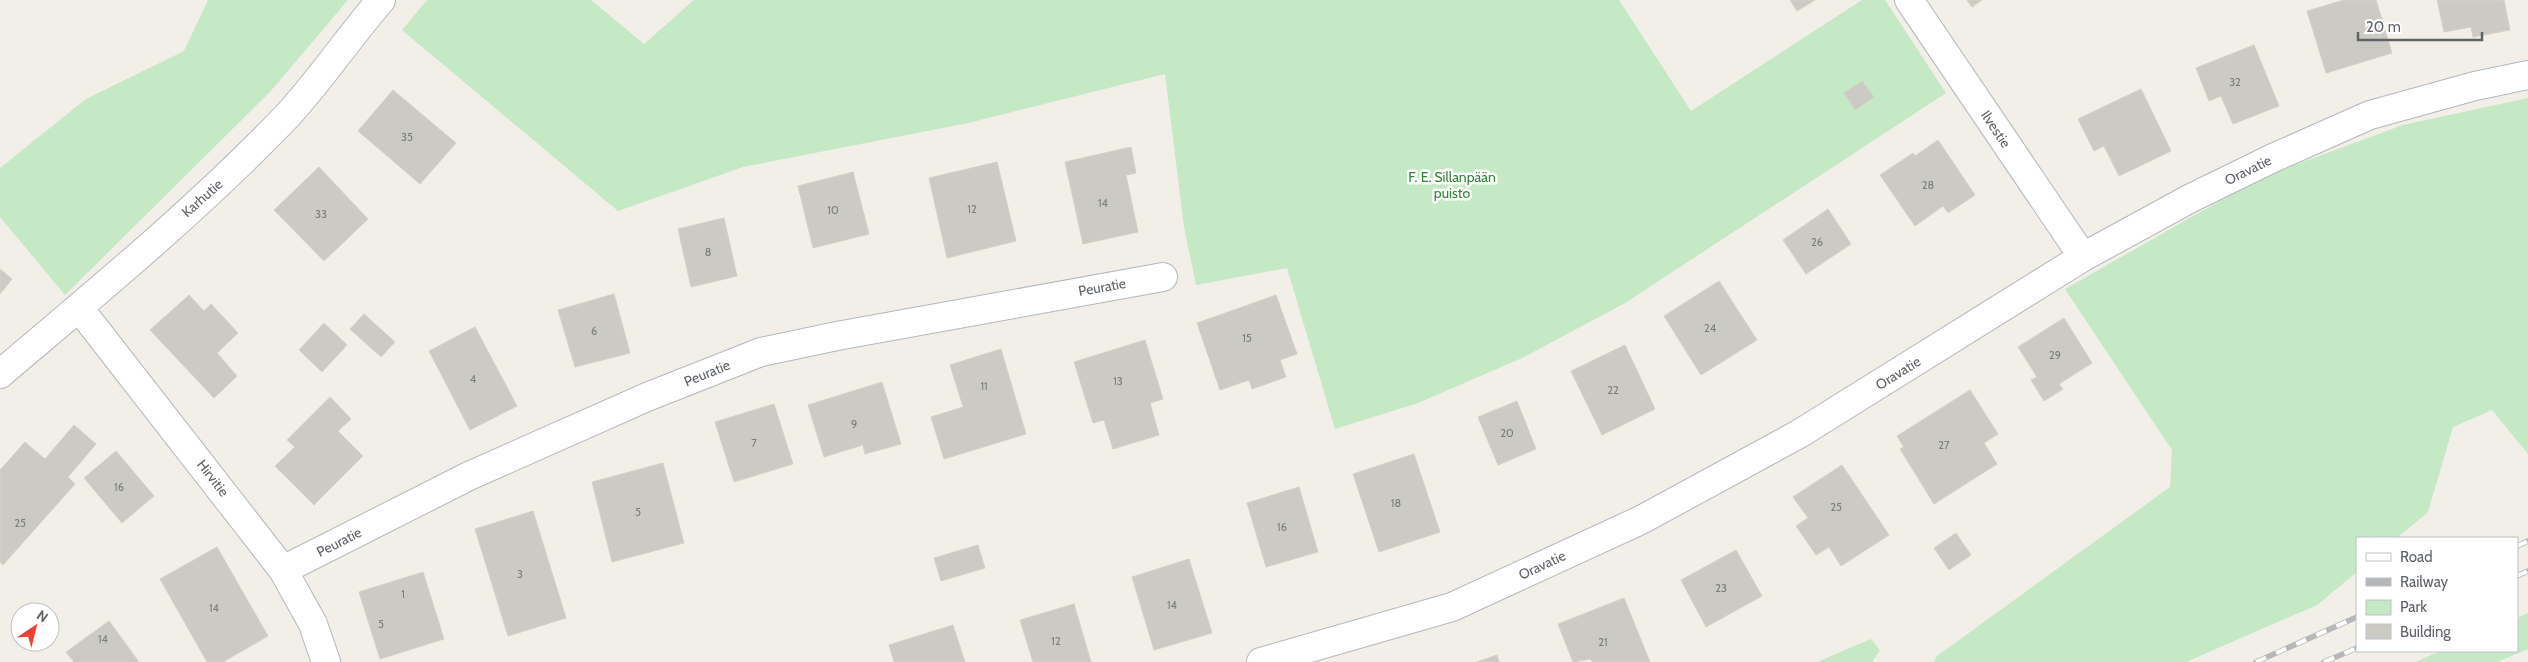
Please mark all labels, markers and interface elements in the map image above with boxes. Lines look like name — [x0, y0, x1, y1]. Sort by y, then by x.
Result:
scale bar — [2358, 10, 2482, 42]
text: 20 m — [2366, 18, 2401, 36]
house number: 32 — [2229, 75, 2241, 89]
street label: Ilvestie — [1977, 107, 2015, 151]
house number: 35 — [401, 130, 413, 144]
street label: Oravatie — [2222, 151, 2274, 189]
park label: F. E. Sillanpään puisto — [1408, 168, 1496, 202]
street label: Karhutie — [178, 175, 226, 221]
house number: 28 — [1922, 178, 1934, 192]
house number: 14 — [1098, 196, 1109, 210]
house number: 12 — [967, 202, 977, 216]
house number: 10 — [827, 203, 839, 217]
house number: 33 — [315, 207, 327, 221]
house number: 26 — [1811, 235, 1823, 249]
house number: 8 — [705, 245, 711, 259]
street label: Peuratie — [1077, 274, 1127, 300]
house number: 24 — [1704, 321, 1717, 335]
house number: 6 — [591, 324, 597, 338]
house number: 15 — [1242, 331, 1252, 345]
house number: 29 — [2049, 348, 2061, 362]
street label: Oravatie — [1872, 352, 1924, 394]
street label: Peuratie — [681, 356, 733, 390]
house number: 4 — [470, 372, 477, 386]
house number: 13 — [1113, 374, 1123, 388]
house number: 11 — [980, 379, 988, 393]
house number: 22 — [1607, 383, 1619, 397]
house number: 9 — [851, 417, 857, 431]
house number: 20 — [1500, 426, 1514, 440]
house number: 7 — [751, 436, 757, 450]
house number: 27 — [1938, 438, 1950, 452]
street label: Hirvitie — [193, 456, 233, 500]
house number: 16 — [114, 480, 124, 494]
house number: 18 — [1391, 496, 1401, 510]
house number: 25 — [1830, 500, 1842, 514]
house number: 5 — [635, 505, 641, 519]
house number: 25 — [14, 516, 26, 530]
house number: 16 — [1277, 520, 1287, 534]
street label: Peuratie — [313, 523, 365, 561]
legend — [2356, 537, 2518, 652]
street label: Oravatie — [1516, 546, 1568, 584]
text: Road — [2400, 548, 2433, 566]
house number: 3 — [517, 567, 523, 581]
text: Railway — [2400, 573, 2449, 591]
house number: 23 — [1715, 581, 1727, 595]
house number: 1 — [401, 587, 405, 601]
house number: 14 — [1167, 598, 1178, 612]
text: Park — [2400, 598, 2427, 616]
house number: 14 — [209, 601, 220, 615]
north arrow — [10, 602, 60, 652]
text: N — [33, 606, 52, 627]
house number: 5 — [378, 617, 384, 631]
text: Building — [2400, 623, 2451, 641]
house number: 14 — [98, 632, 109, 646]
house number: 12 — [1051, 634, 1061, 648]
house number: 21 — [1598, 635, 1608, 649]

